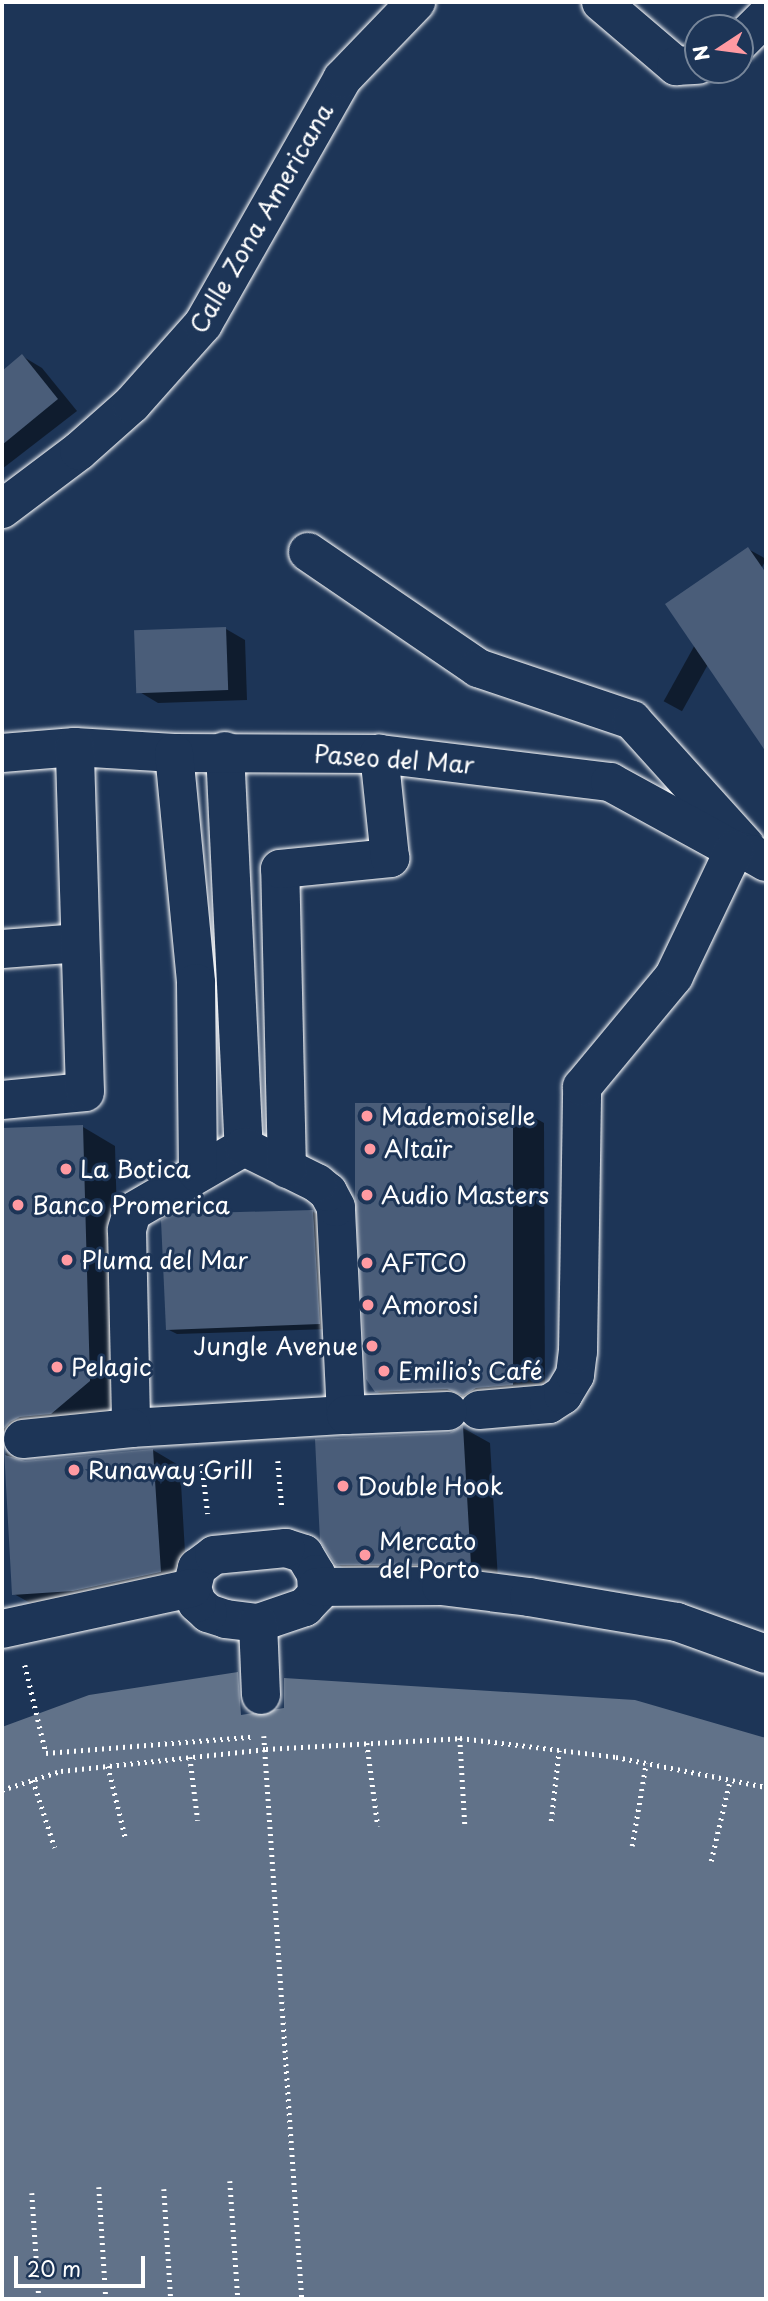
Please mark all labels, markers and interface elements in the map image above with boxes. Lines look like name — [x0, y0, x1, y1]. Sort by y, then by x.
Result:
north arrow — [684, 14, 754, 84]
text: N — [685, 43, 716, 64]
street label: Calle Zona Americana — [184, 99, 338, 337]
street label: Paseo del Mar — [312, 739, 476, 779]
place label: Mademoiselle — [381, 1102, 536, 1130]
marker: Mademoiselle — [359, 1108, 375, 1124]
place label: Altaïr — [384, 1135, 452, 1163]
marker: Altaïr — [362, 1141, 378, 1157]
place label: La Botica — [80, 1155, 191, 1183]
marker: La Botica — [58, 1161, 74, 1177]
place label: Audio Masters — [381, 1181, 550, 1209]
marker: Audio Masters — [359, 1187, 375, 1203]
place label: Banco Promerica — [32, 1191, 230, 1219]
marker: Banco Promerica — [10, 1197, 26, 1213]
place label: Pluma del Mar — [81, 1246, 250, 1274]
place label: AFTCO — [381, 1249, 467, 1277]
marker: Pluma del Mar — [59, 1252, 75, 1268]
marker: AFTCO — [359, 1255, 375, 1271]
place label: Amorosi — [382, 1291, 479, 1319]
marker: Amorosi — [360, 1297, 376, 1313]
place label: Jungle Avenue — [192, 1332, 358, 1360]
marker: Jungle Avenue — [364, 1338, 380, 1354]
place label: Pelagic — [71, 1353, 152, 1381]
place label: Emilio’s Café — [398, 1357, 544, 1385]
marker: Pelagic — [49, 1359, 65, 1375]
marker: Emilio’s Café — [376, 1363, 392, 1379]
place label: Runaway Grill — [88, 1456, 252, 1484]
marker: Runaway Grill — [66, 1462, 82, 1478]
place label: Double Hook — [357, 1472, 505, 1500]
marker: Double Hook — [335, 1478, 351, 1494]
place label: Mercato del Porto — [379, 1527, 481, 1583]
marker: Mercato del Porto — [357, 1547, 373, 1563]
scale bar — [18, 2242, 149, 2286]
text: 20 m — [27, 2252, 81, 2284]

